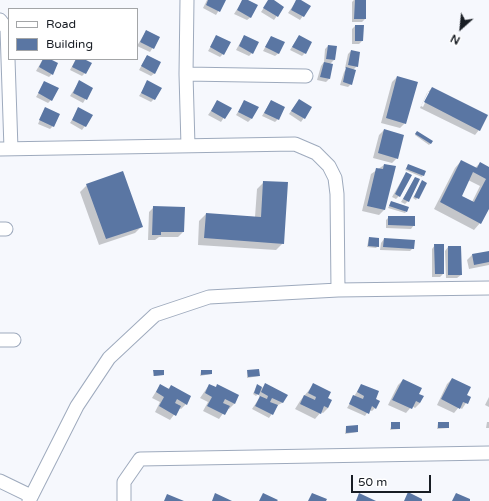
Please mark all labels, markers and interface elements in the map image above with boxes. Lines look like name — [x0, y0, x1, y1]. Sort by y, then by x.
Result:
legend — [8, 8, 138, 60]
north arrow — [441, 8, 481, 48]
text: Road — [46, 17, 76, 31]
text: N — [448, 31, 462, 47]
text: Building — [46, 37, 93, 51]
scale bar — [353, 467, 433, 493]
text: 50 m — [358, 475, 387, 489]

